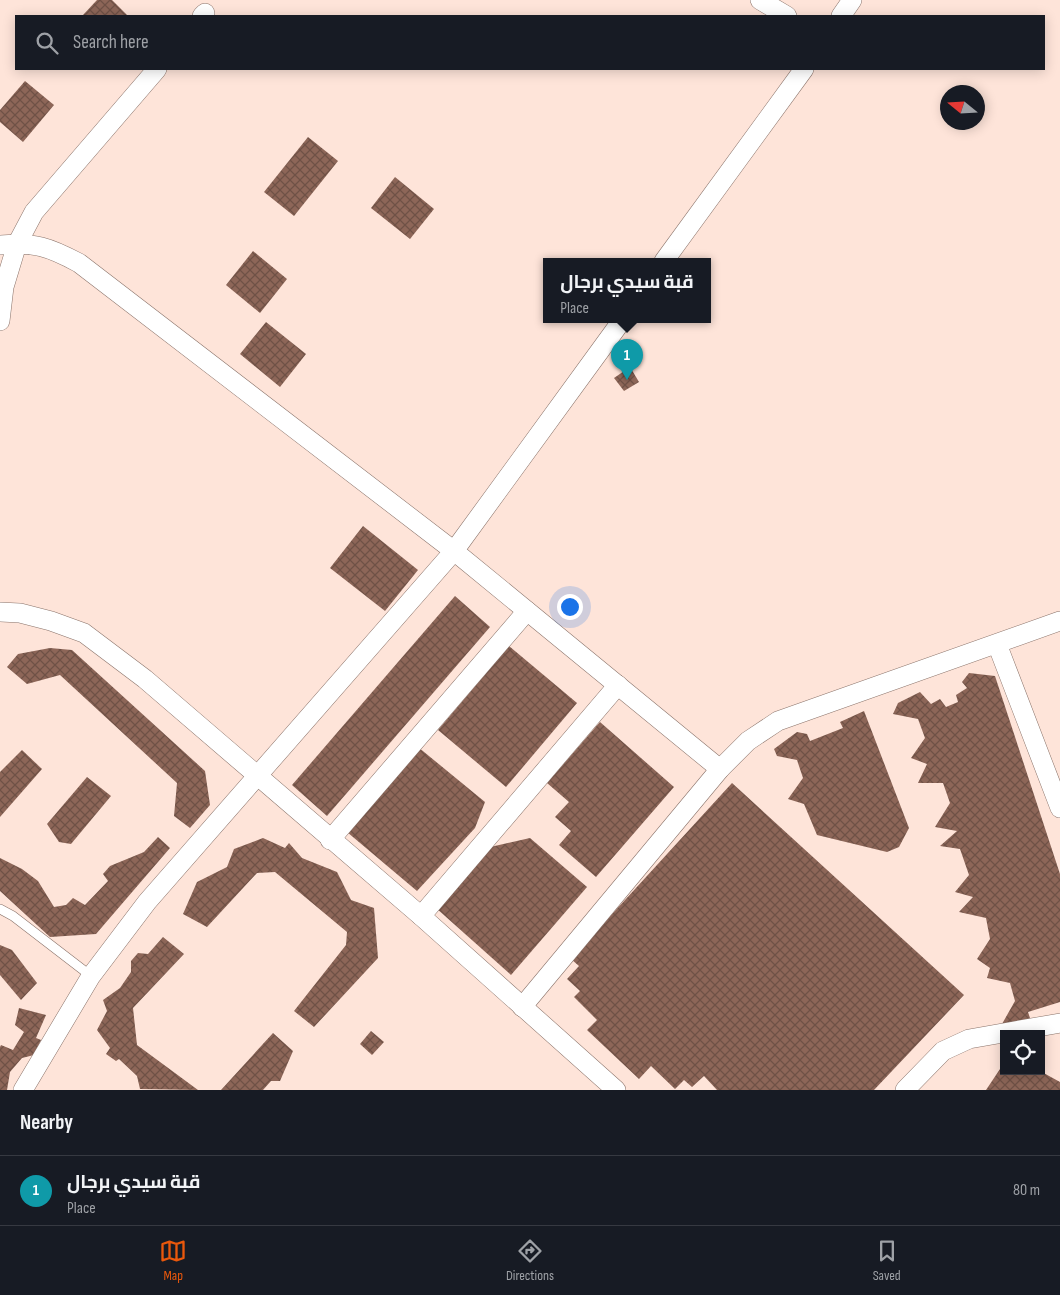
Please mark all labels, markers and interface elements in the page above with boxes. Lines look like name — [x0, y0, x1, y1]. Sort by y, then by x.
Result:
search box — [15, 15, 1045, 70]
icon: search — [33, 29, 61, 57]
text: Search here — [73, 31, 149, 54]
north arrow — [940, 85, 985, 130]
popup — [543, 258, 711, 323]
text: قبة سيدي برجال — [560, 271, 694, 294]
text: Place — [560, 299, 589, 318]
pin: 1 — [611, 339, 643, 380]
your location — [557, 594, 583, 620]
map controls — [1000, 1030, 1045, 1075]
button: locate — [1000, 1030, 1045, 1075]
text: Nearby — [20, 1110, 73, 1135]
text: قبة سيدي برجال — [67, 1171, 200, 1194]
text: 1 — [33, 1181, 39, 1200]
text: 80 m — [1013, 1181, 1040, 1200]
text: Place — [67, 1199, 96, 1218]
tab: Map — [159, 1237, 187, 1284]
tab: Directions — [506, 1237, 554, 1284]
tab: Saved — [873, 1237, 901, 1284]

